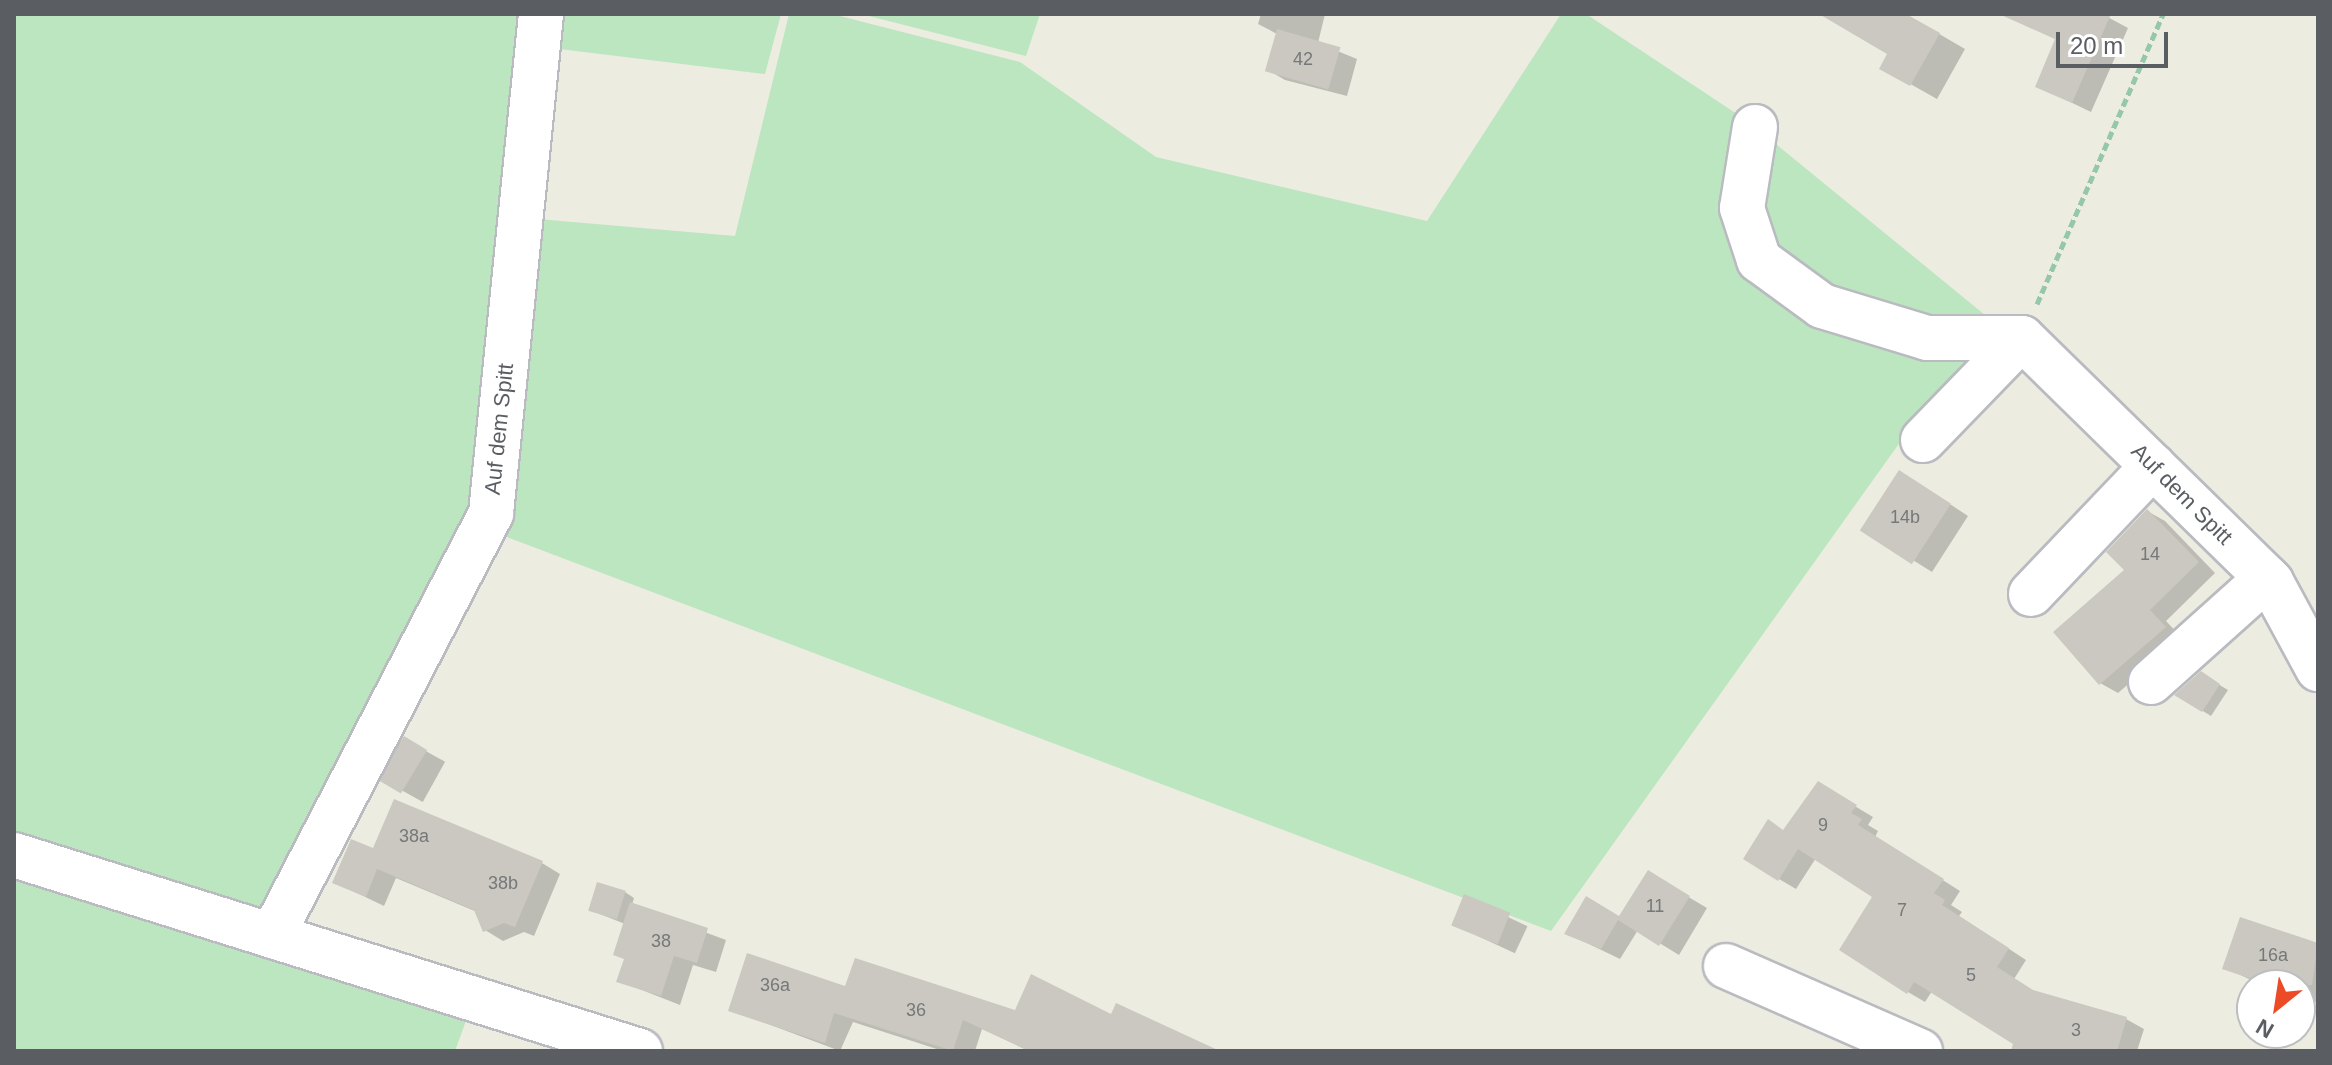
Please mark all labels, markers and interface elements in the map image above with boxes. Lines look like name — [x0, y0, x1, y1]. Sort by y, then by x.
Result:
scale bar — [2060, 16, 2172, 66]
text: 20 m — [2070, 32, 2123, 59]
house number: 42 — [1293, 48, 1313, 70]
street label: Auf dem Spitt — [479, 362, 519, 496]
street label: Auf dem Spitt — [2126, 438, 2238, 550]
house number: 14b — [1890, 506, 1920, 528]
house number: 14 — [2140, 543, 2160, 565]
house number: 9 — [1818, 814, 1828, 836]
house number: 38a — [399, 825, 429, 847]
house number: 38b — [488, 872, 518, 894]
house number: 11 — [1646, 895, 1664, 917]
house number: 7 — [1897, 899, 1907, 921]
house number: 38 — [651, 930, 671, 952]
house number: 16a — [2258, 944, 2288, 966]
house number: 5 — [1966, 964, 1976, 986]
north arrow — [2236, 969, 2316, 1049]
house number: 36a — [760, 974, 790, 996]
house number: 36 — [906, 999, 926, 1021]
text: N — [2252, 1014, 2278, 1043]
house number: 3 — [2071, 1019, 2081, 1041]

